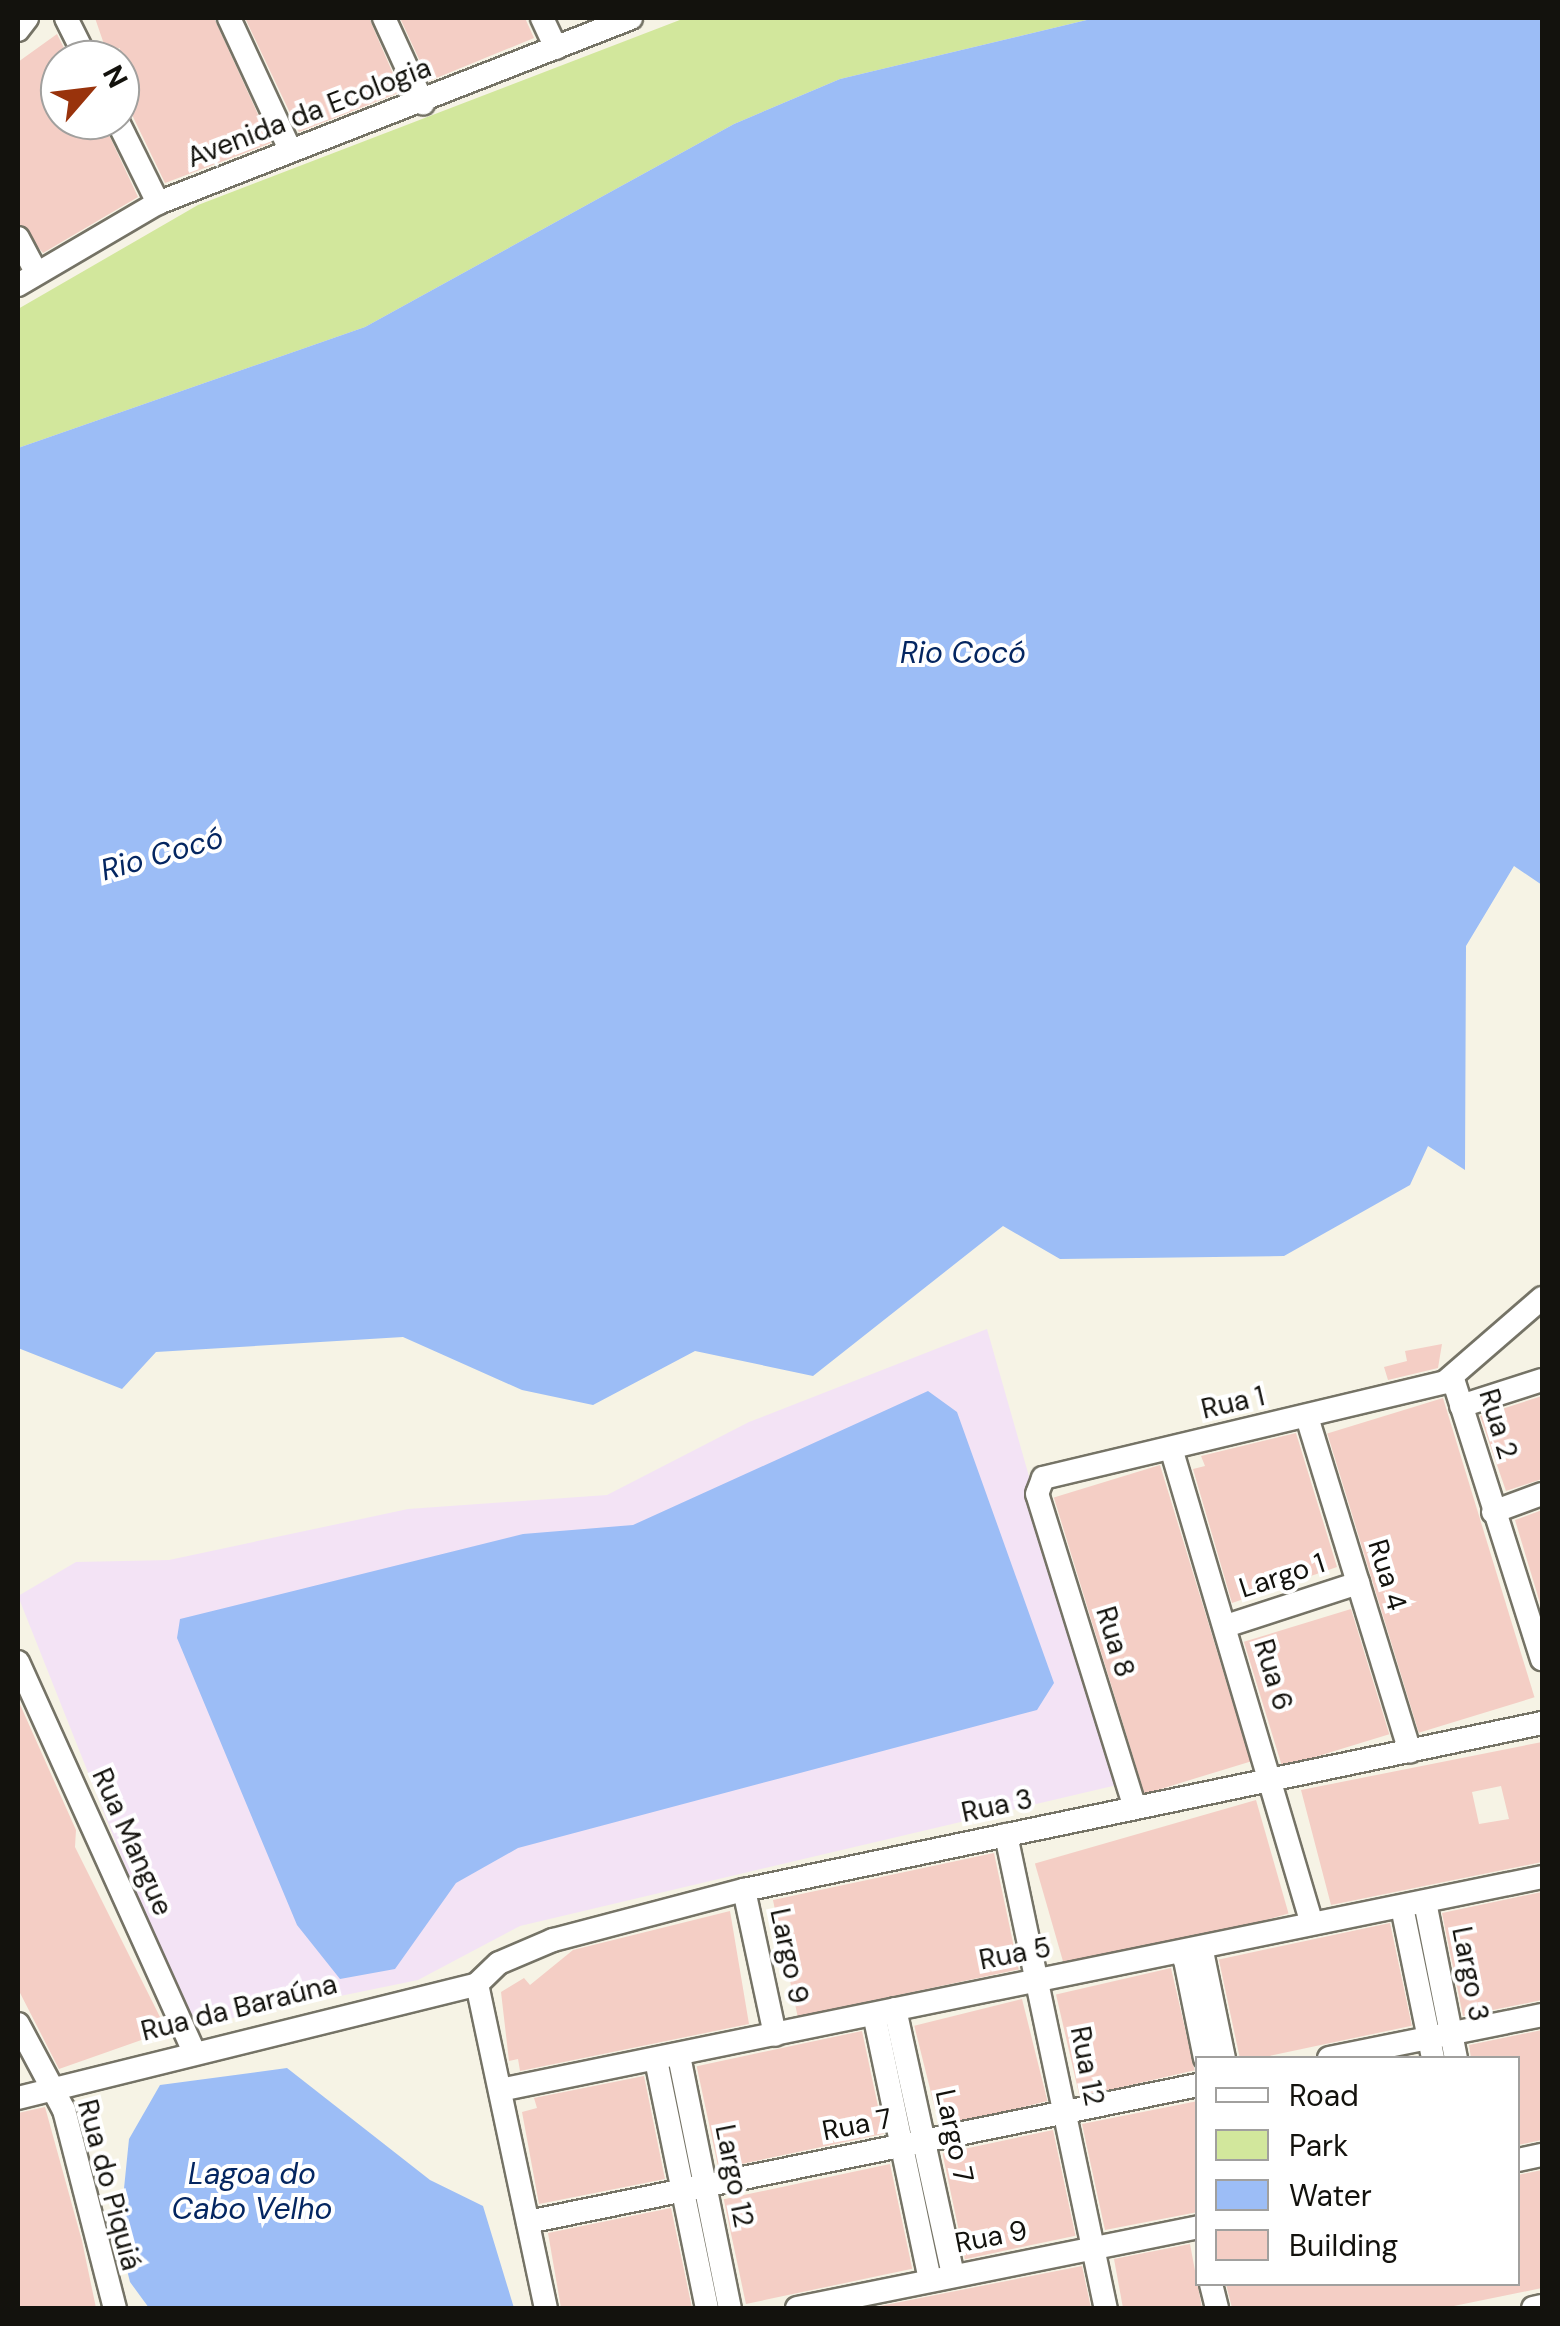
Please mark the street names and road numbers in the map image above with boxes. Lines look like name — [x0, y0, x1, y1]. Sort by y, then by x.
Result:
street label: Avenida da Ecologia — [182, 51, 436, 175]
street label: Rua 1 — [1198, 1379, 1268, 1427]
street label: Rua 2 — [1471, 1385, 1525, 1463]
street label: Rua 4 — [1360, 1535, 1414, 1615]
street label: Largo 1 — [1235, 1546, 1329, 1606]
street label: Rua 8 — [1088, 1602, 1142, 1682]
street label: Rua 6 — [1246, 1635, 1300, 1715]
street label: Rua Mangue — [85, 1763, 179, 1921]
street label: Rua 3 — [958, 1782, 1036, 1830]
street label: Largo 9 — [763, 1905, 815, 2007]
street label: Largo 3 — [1444, 1924, 1496, 2024]
street label: Rua 5 — [976, 1931, 1054, 1977]
street label: Rua da Baraúna — [138, 1967, 340, 2049]
street label: Rua 12 — [1063, 2023, 1111, 2109]
street label: Largo 7 — [928, 2086, 980, 2186]
street label: Rua do Piquiá — [70, 2096, 148, 2274]
street label: Rua 7 — [819, 2102, 895, 2148]
street label: Largo 12 — [708, 2122, 760, 2230]
street label: Rua 9 — [952, 2214, 1030, 2260]

